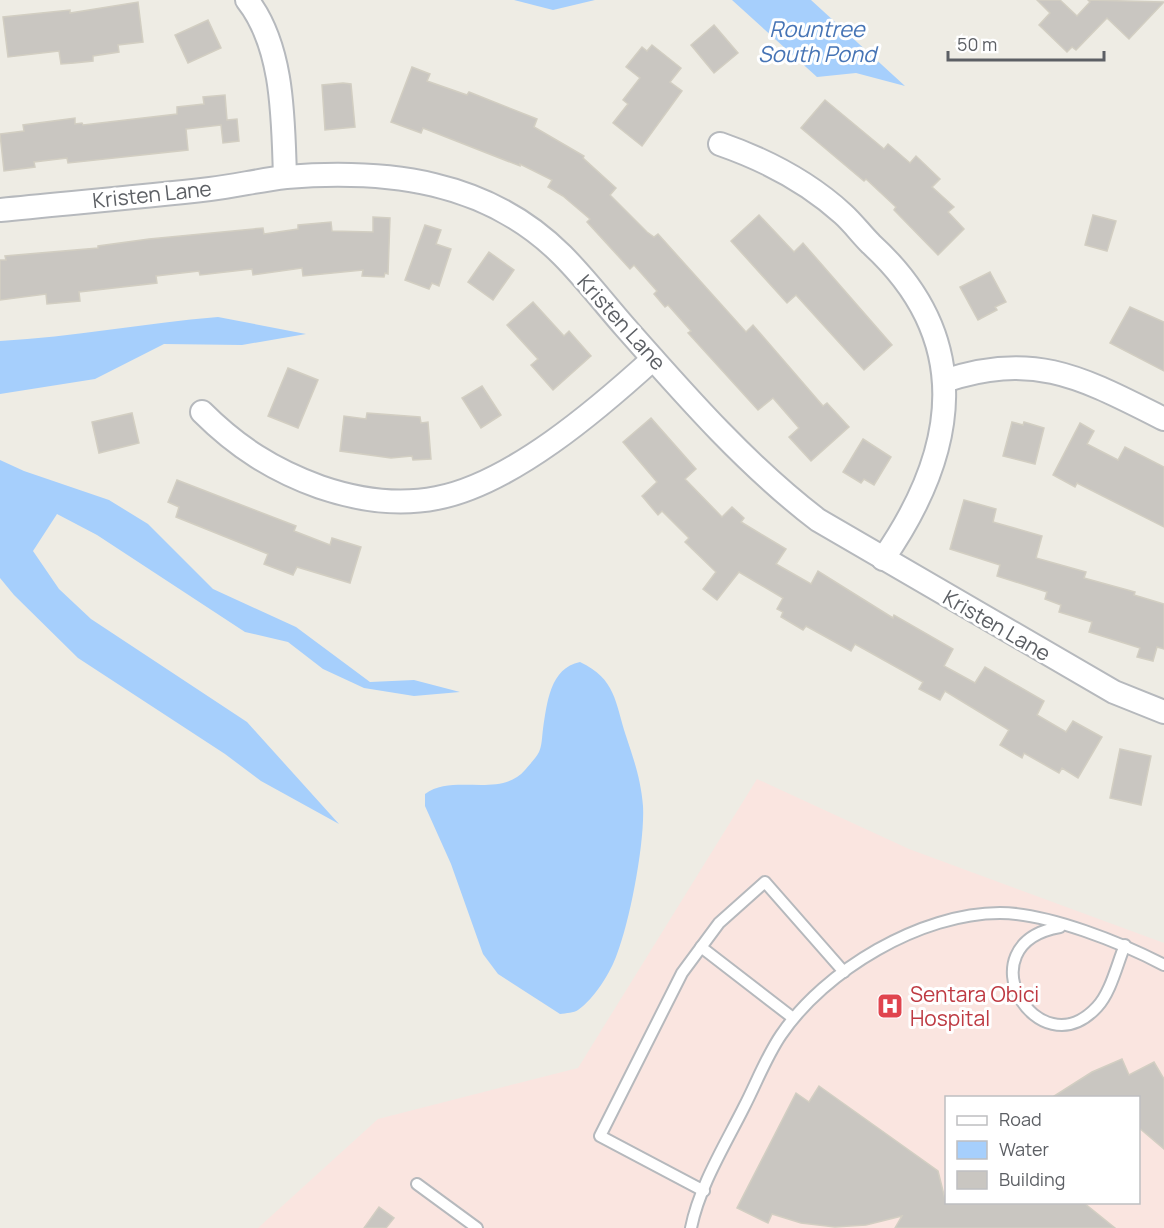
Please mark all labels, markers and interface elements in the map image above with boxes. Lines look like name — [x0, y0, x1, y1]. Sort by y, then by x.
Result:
water label: Rountree South Pond — [758, 14, 879, 69]
scale bar — [948, 24, 1104, 62]
text: 50 m — [957, 32, 997, 56]
street label: Kristen Lane — [91, 174, 213, 214]
street label: Kristen Lane — [572, 268, 672, 376]
street label: Kristen Lane — [938, 583, 1056, 667]
place label: Sentara Obici Hospital — [910, 980, 1039, 1032]
hospital icon: Sentara Obici Hospital — [875, 991, 905, 1021]
legend — [945, 1096, 1140, 1204]
text: Road — [999, 1107, 1042, 1131]
text: Water — [999, 1137, 1049, 1161]
text: Building — [999, 1167, 1065, 1191]

